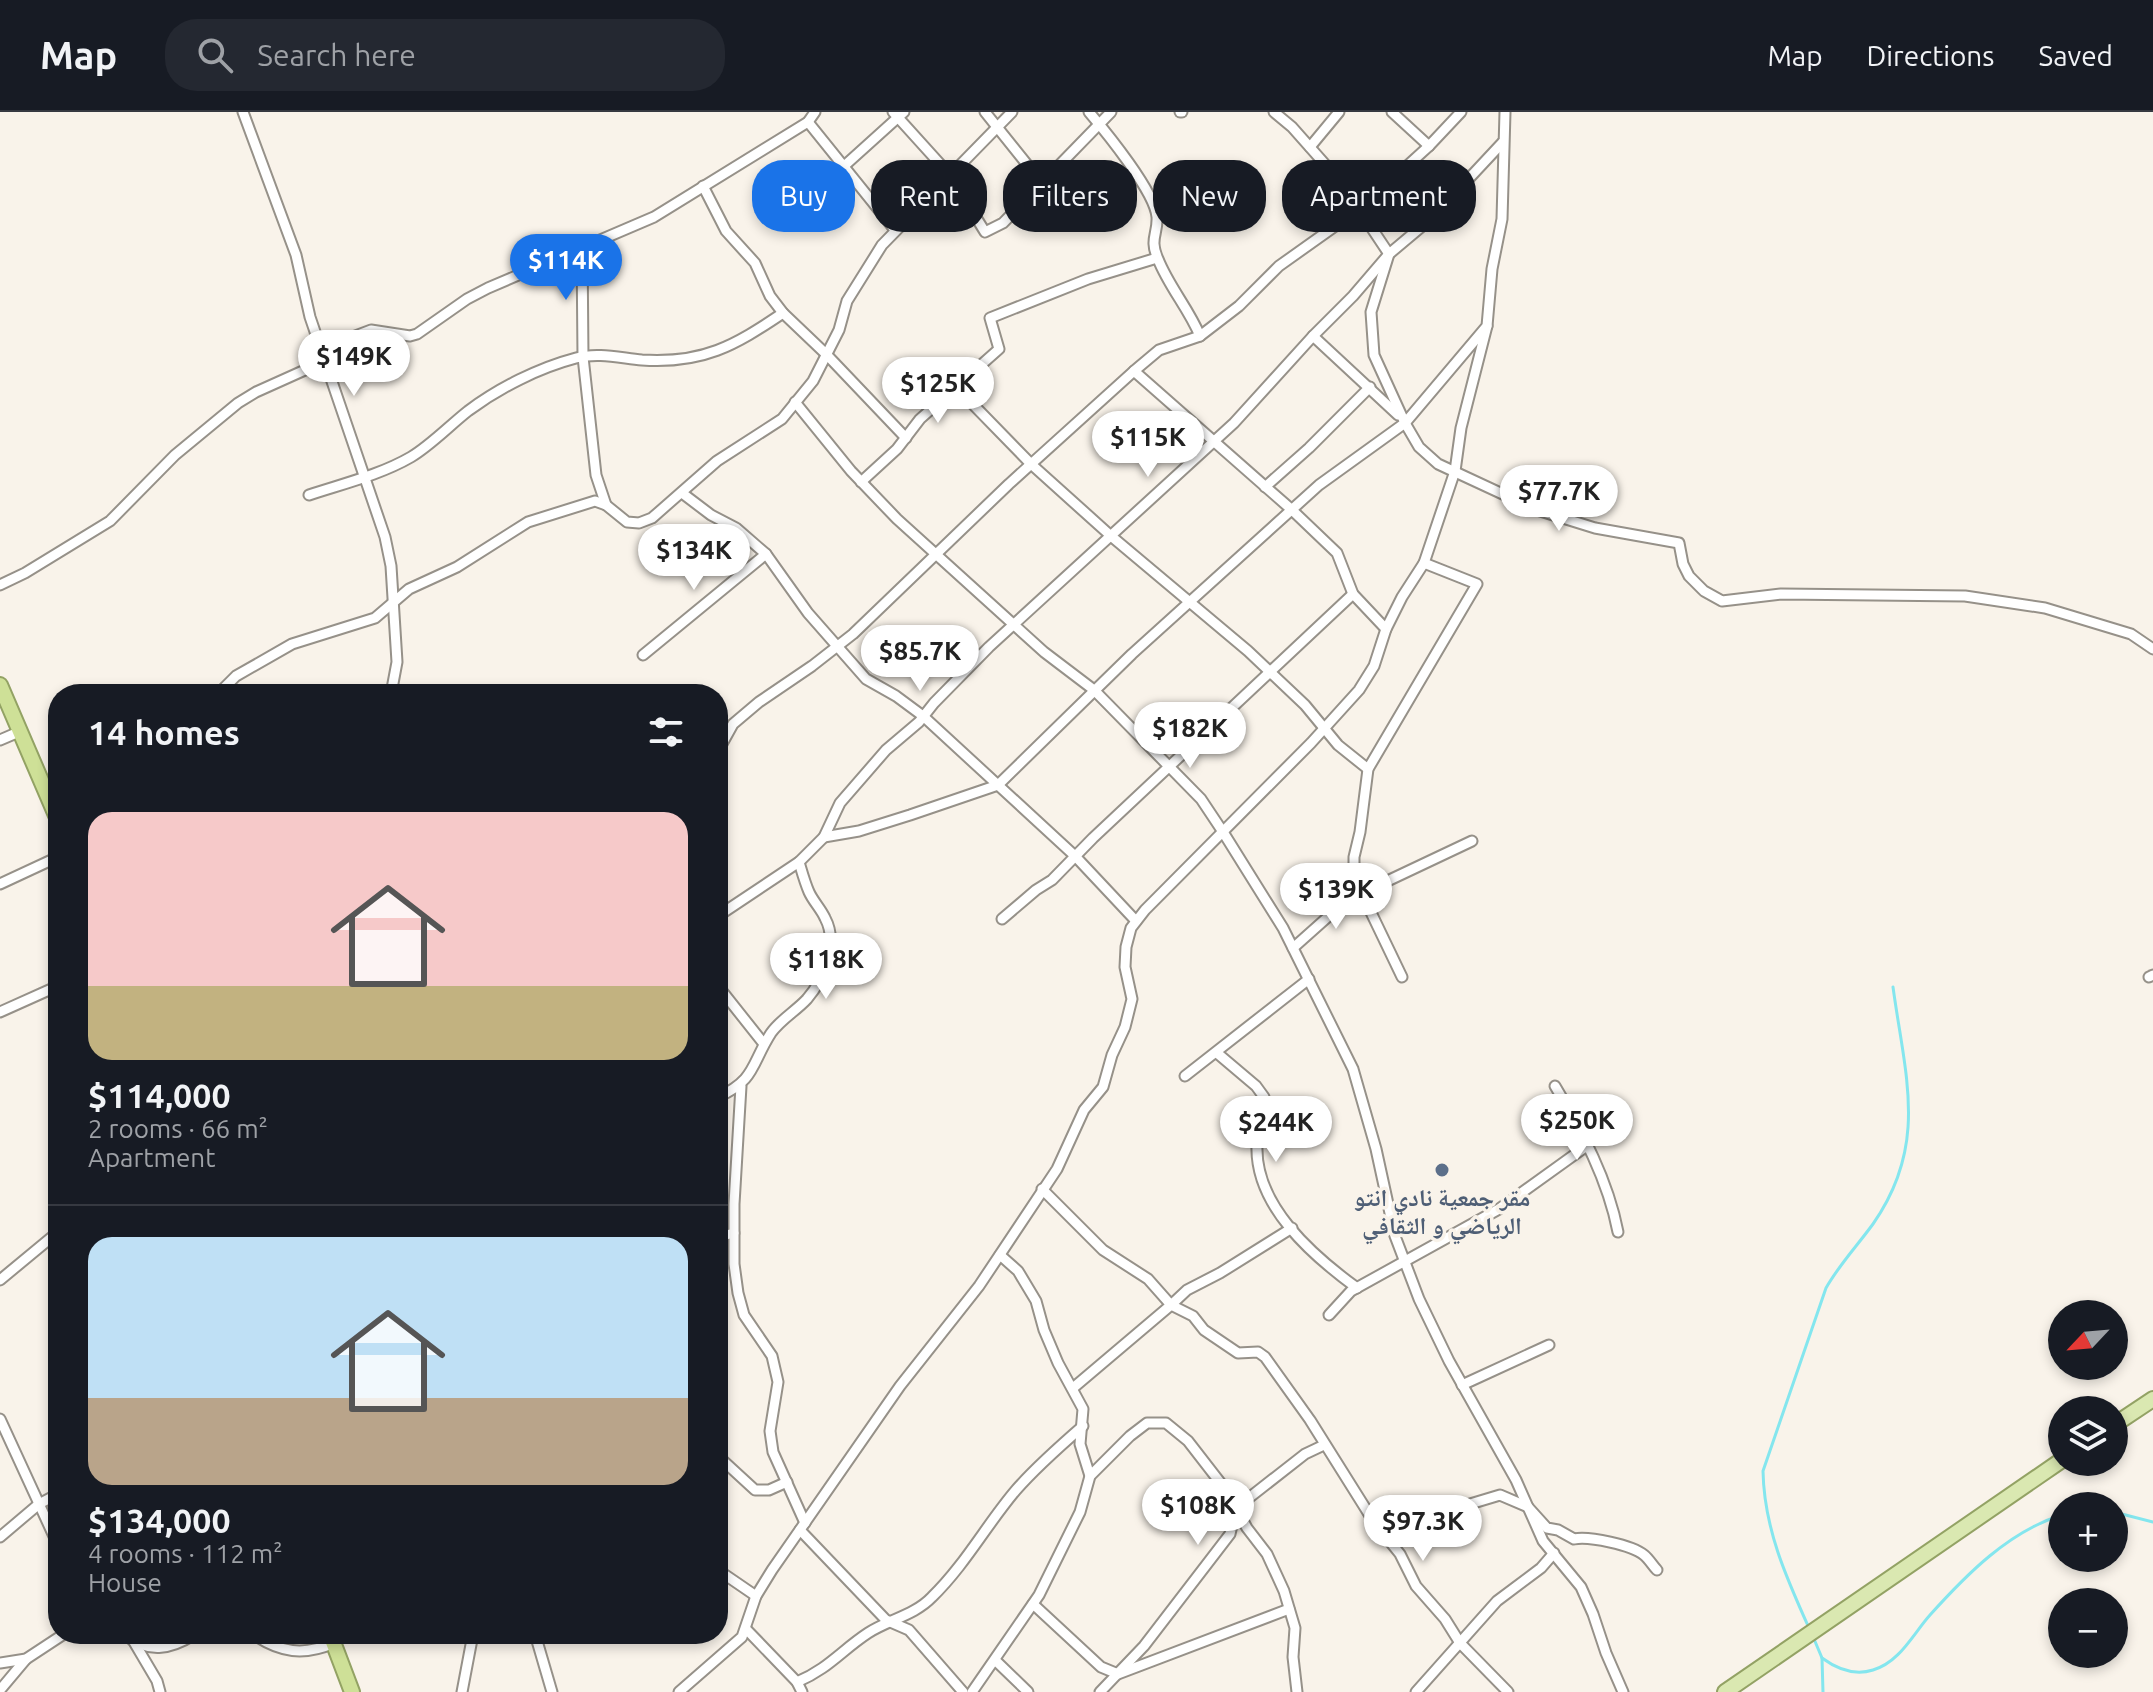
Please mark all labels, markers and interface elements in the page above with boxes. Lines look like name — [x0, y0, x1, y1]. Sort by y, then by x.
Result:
search box — [165, 19, 725, 91]
icon: search — [193, 33, 237, 77]
text: Map — [40, 34, 117, 76]
text: Search here — [257, 38, 416, 72]
text: Map — [1767, 40, 1823, 71]
text: Directions — [1867, 40, 1994, 71]
text: Saved — [2038, 40, 2113, 71]
chip: Buy — [752, 160, 855, 232]
chip: Rent — [871, 160, 987, 232]
chip: Filters — [1003, 160, 1137, 232]
chip: New — [1153, 160, 1266, 232]
chip: Apartment — [1282, 160, 1476, 232]
pin: $114K — [510, 234, 622, 302]
text: $114K — [528, 245, 604, 274]
pin: $149K — [298, 330, 410, 398]
text: $149K — [316, 341, 392, 370]
pin: $125K — [882, 357, 994, 425]
text: $125K — [900, 368, 976, 397]
pin: $115K — [1092, 411, 1204, 479]
text: $115K — [1110, 422, 1186, 451]
pin: $77.7K — [1494, 465, 1624, 533]
text: $77.7K — [1518, 476, 1600, 505]
pin: $134K — [638, 524, 750, 592]
text: $134K — [656, 535, 732, 564]
pin: $85.7K — [855, 625, 985, 693]
text: $85.7K — [879, 636, 961, 665]
pin: $182K — [1134, 702, 1246, 770]
icon: filters — [644, 710, 688, 754]
text: 14 homes — [88, 713, 240, 751]
text: $182K — [1152, 713, 1228, 742]
pin: $139K — [1280, 863, 1392, 931]
icon: home — [316, 864, 460, 1008]
text: $139K — [1298, 874, 1374, 903]
pin: $118K — [770, 933, 882, 1001]
text: $118K — [788, 944, 864, 973]
text: $114,000 — [88, 1076, 231, 1114]
pin: $250K — [1521, 1094, 1633, 1162]
pin: $244K — [1220, 1096, 1332, 1164]
text: $250K — [1539, 1105, 1615, 1134]
text: $244K — [1238, 1107, 1314, 1136]
text: 2 rooms · 66 m² — [88, 1114, 268, 1143]
text: Apartment — [88, 1143, 215, 1172]
marker: مقر جمعية نادي انتو الرياضي و الثقافي — [1433, 1161, 1451, 1179]
place label: مقر جمعية نادي انتو الرياضي و الثقافي — [1354, 1184, 1530, 1244]
icon: home — [316, 1289, 460, 1433]
north arrow — [2048, 1300, 2128, 1380]
map controls — [2048, 1300, 2128, 1668]
button: layers — [2048, 1396, 2128, 1476]
pin: $108K — [1142, 1479, 1254, 1547]
text: $108K — [1160, 1490, 1236, 1519]
button: + — [2048, 1492, 2128, 1572]
pin: $97.3K — [1358, 1495, 1488, 1563]
text: $134,000 — [88, 1501, 231, 1539]
text: $97.3K — [1382, 1506, 1464, 1535]
text: 4 rooms · 112 m² — [88, 1539, 283, 1568]
text: House — [88, 1568, 162, 1597]
button: − — [2048, 1588, 2128, 1668]

